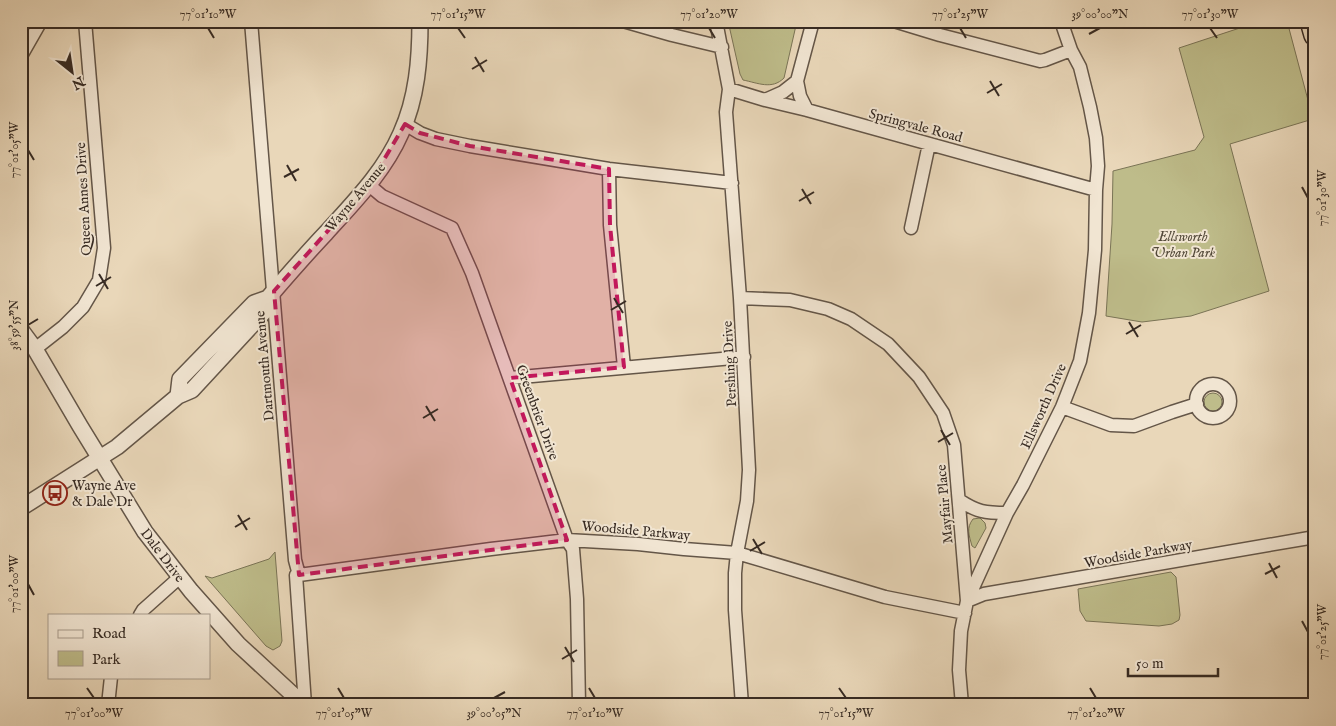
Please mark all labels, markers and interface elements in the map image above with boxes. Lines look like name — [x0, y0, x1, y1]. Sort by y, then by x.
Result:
text: 77°01'10"W — [180, 7, 237, 22]
text: 77°01'15"W — [431, 7, 486, 22]
text: 77°01'20"W — [680, 7, 738, 22]
text: 77°01'25"W — [932, 7, 989, 22]
text: 39°00'00"N — [1072, 7, 1129, 22]
text: 77°01'30"W — [1182, 7, 1239, 22]
north arrow — [48, 48, 98, 98]
text: N — [68, 71, 89, 93]
street label: Springvale Road — [867, 105, 965, 147]
text: 77°01'05"W — [7, 121, 22, 178]
street label: Queen Annes Drive — [72, 141, 96, 256]
street label: Wayne Avenue — [322, 159, 390, 236]
text: 77°01'30"W — [1315, 169, 1330, 226]
park label: Ellsworth Urban Park — [1151, 228, 1216, 262]
text: 38°59'55"N — [7, 299, 22, 350]
street label: Dartmouth Avenue — [251, 309, 279, 422]
street label: Pershing Drive — [719, 320, 741, 408]
street label: Ellsworth Drive — [1017, 360, 1071, 452]
street label: Greenbrier Drive — [511, 362, 563, 463]
street label: Mayfair Place — [933, 463, 957, 544]
place label: Wayne Ave & Dale Dr — [72, 477, 137, 511]
bus stop icon: Wayne Ave & Dale Dr — [42, 480, 68, 506]
street label: Woodside Parkway — [581, 517, 691, 545]
street label: Dale Drive — [136, 525, 189, 587]
street label: Woodside Parkway — [1083, 536, 1194, 572]
text: 77°01'00"W — [7, 555, 22, 613]
text: 77°01'25"W — [1315, 603, 1330, 660]
legend — [48, 614, 210, 678]
text: Road — [92, 624, 127, 643]
scale bar — [1128, 646, 1218, 678]
text: Park — [92, 650, 122, 669]
text: 50 m — [1136, 654, 1164, 673]
text: 77°01'00"W — [65, 706, 123, 721]
text: 77°01'05"W — [316, 706, 373, 721]
text: 39°00'05"N — [466, 706, 522, 721]
text: 77°01'10"W — [567, 706, 624, 721]
text: 77°01'15"W — [819, 706, 874, 721]
text: 77°01'20"W — [1067, 706, 1125, 721]

